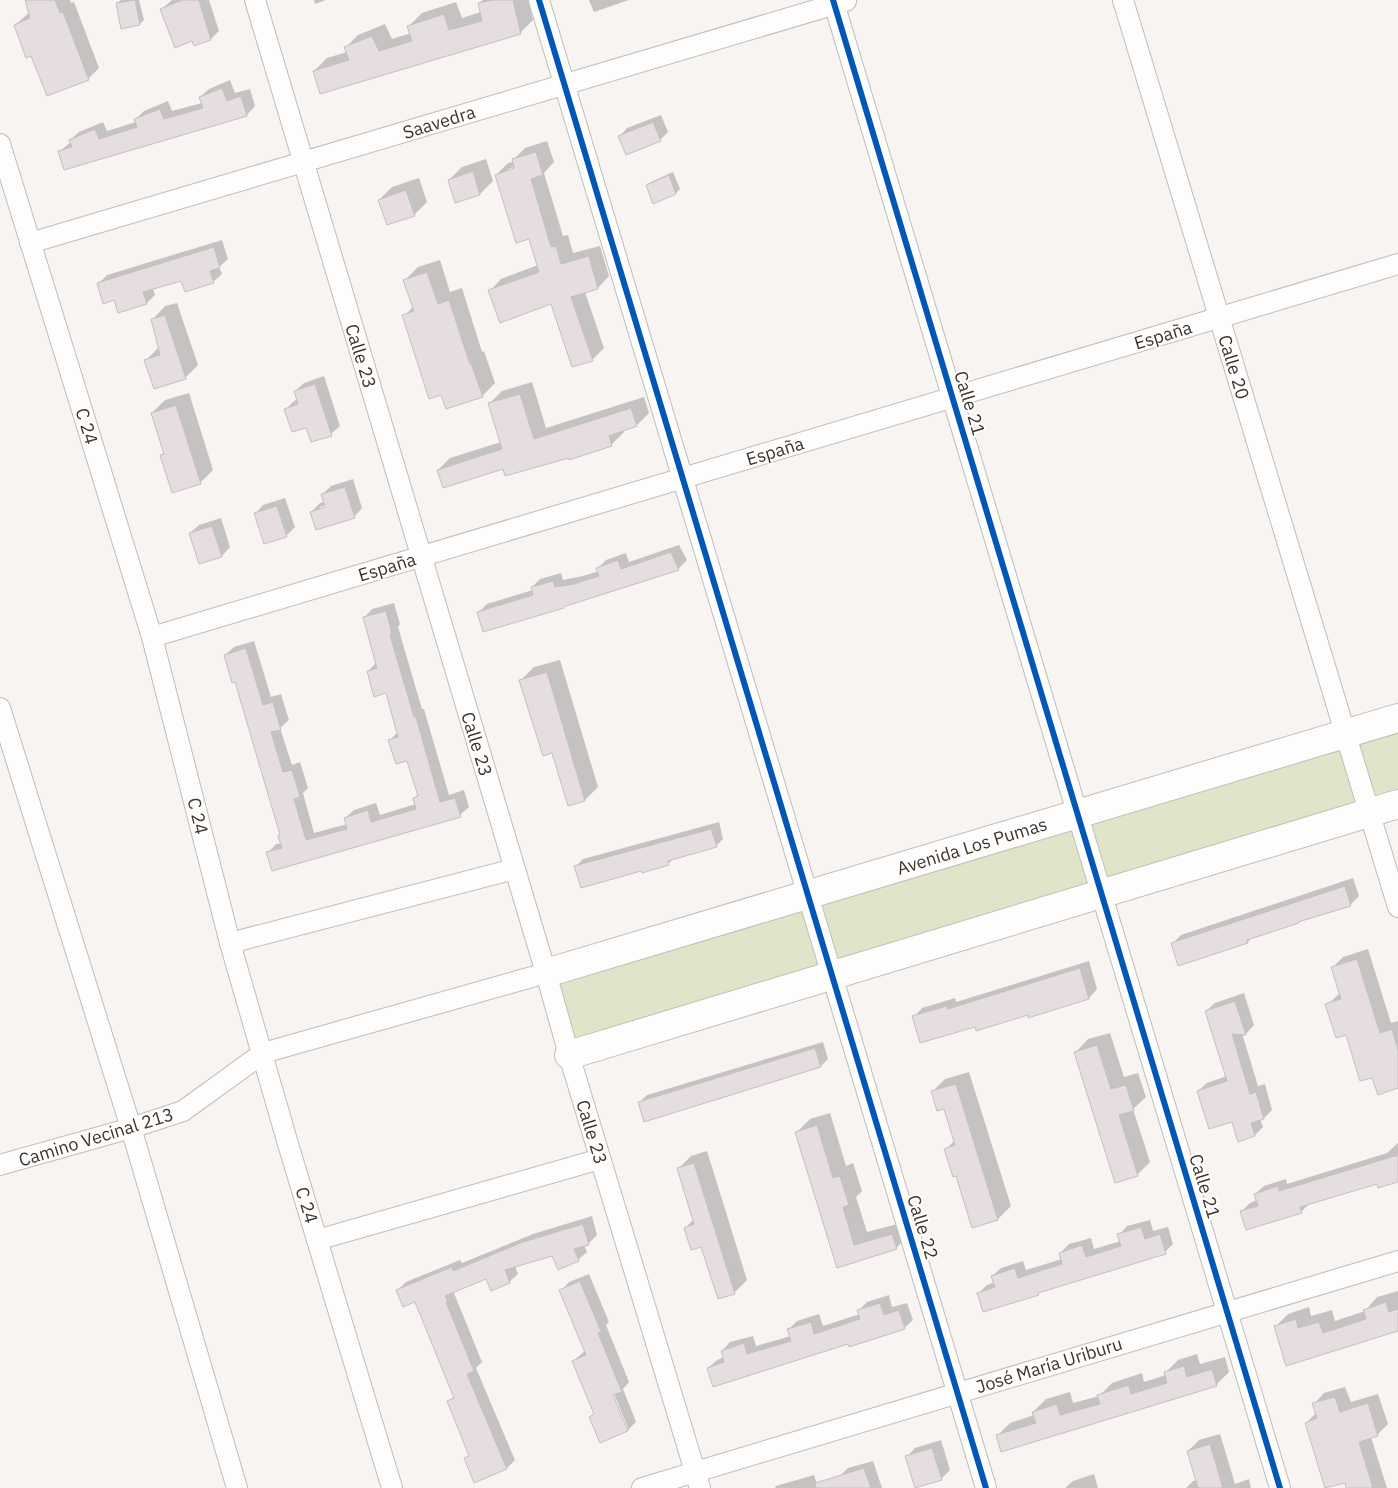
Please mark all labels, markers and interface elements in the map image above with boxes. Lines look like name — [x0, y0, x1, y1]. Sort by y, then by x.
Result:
street label: Saavedra — [400, 100, 478, 144]
street label: España — [1131, 315, 1195, 355]
street label: Calle 23 — [340, 321, 382, 391]
street label: Calle 20 — [1213, 332, 1255, 402]
street label: Calle 21 — [949, 368, 991, 438]
street label: C 24 — [71, 405, 103, 447]
street label: España — [743, 431, 807, 471]
street label: España — [355, 547, 419, 587]
street label: Calle 23 — [456, 709, 498, 779]
street label: C 24 — [182, 795, 214, 837]
street label: Avenida Los Pumas — [894, 812, 1050, 880]
street label: Calle 23 — [571, 1097, 613, 1167]
street label: Camino Vecinal 213 — [16, 1102, 176, 1172]
street label: Calle 21 — [1184, 1151, 1226, 1221]
street label: C 24 — [291, 1184, 323, 1226]
street label: Calle 22 — [902, 1192, 944, 1262]
street label: José María Uriburu — [973, 1332, 1125, 1398]

